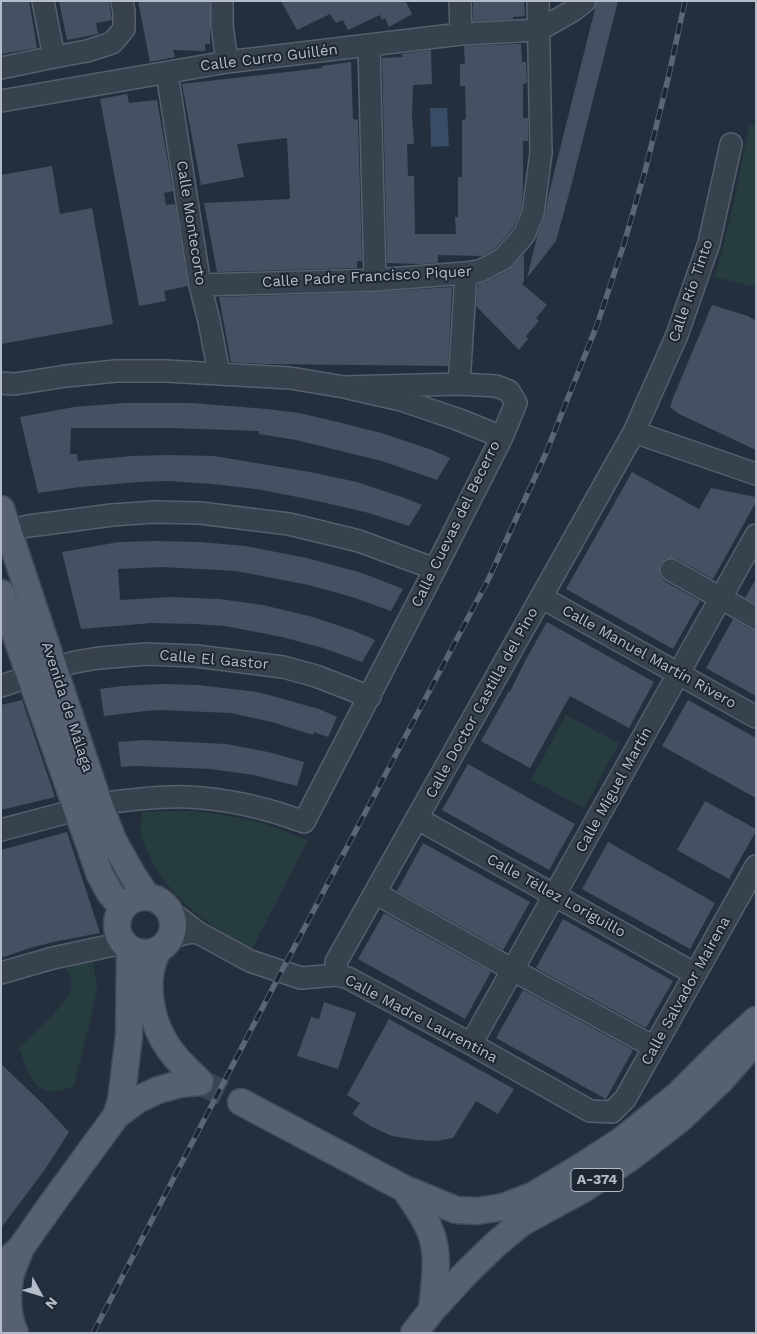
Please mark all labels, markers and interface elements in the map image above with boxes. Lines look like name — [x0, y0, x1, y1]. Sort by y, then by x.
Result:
street label: Calle Curro Guillén — [199, 41, 339, 75]
street label: Calle Montecorto — [172, 159, 210, 287]
street label: Calle Río Tinto — [665, 237, 717, 345]
street label: Calle Padre Francisco Piquer — [262, 263, 472, 291]
street label: Calle Cuevas del Becerro — [408, 438, 504, 610]
street label: Calle Manuel Martín Rivero — [559, 601, 739, 713]
street label: Calle Doctor Castilla del Pino — [422, 604, 542, 802]
street label: Avenida de Málaga — [37, 640, 97, 774]
street label: Calle El Gastor — [159, 646, 269, 674]
street label: Calle Miguel Martín — [572, 724, 656, 856]
street label: Calle Téllez Loriguillo — [483, 850, 629, 942]
street label: Calle Salvador Mairena — [638, 914, 734, 1068]
street label: Calle Madre Laurentina — [342, 971, 500, 1067]
road number: A-374 — [571, 1168, 623, 1192]
north arrow — [15, 1269, 65, 1319]
text: N — [42, 1294, 61, 1313]

